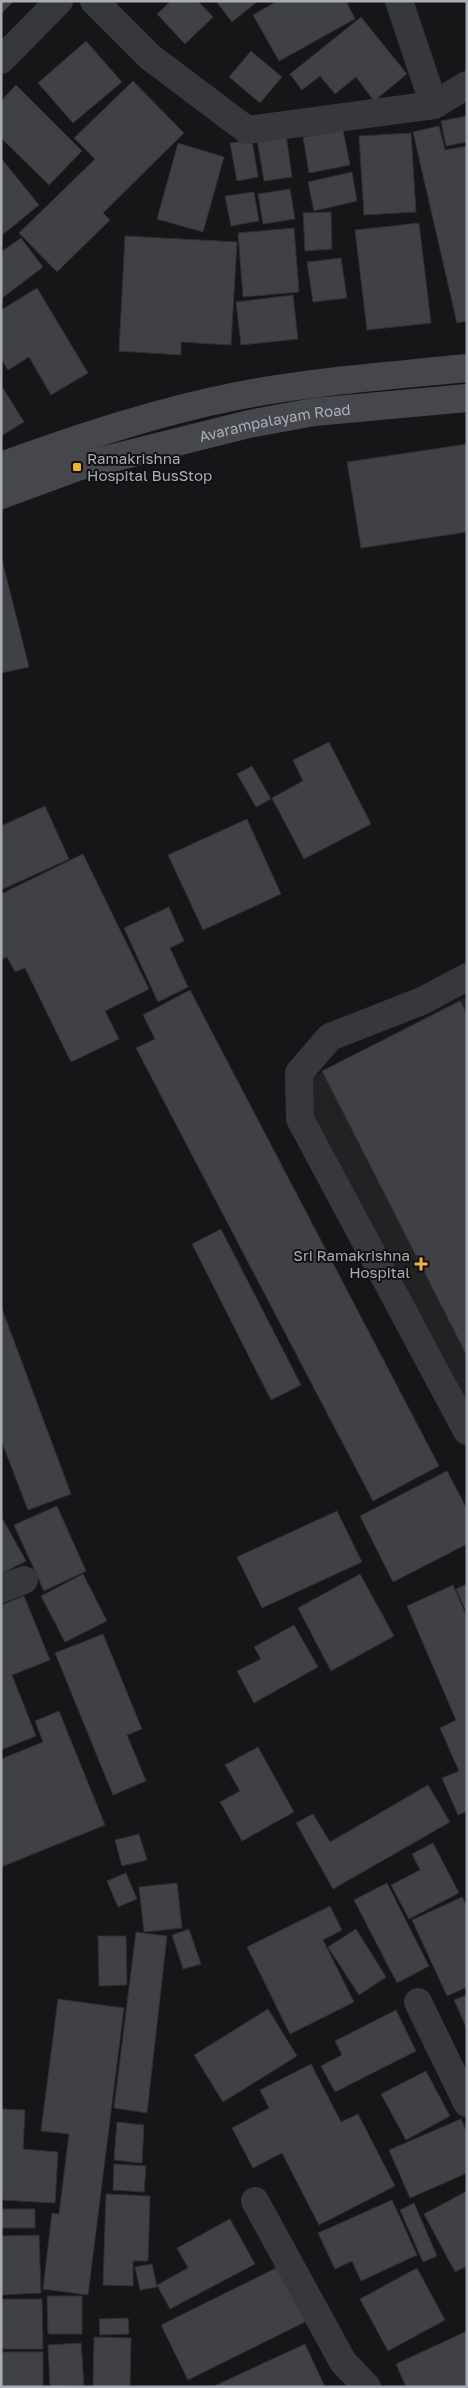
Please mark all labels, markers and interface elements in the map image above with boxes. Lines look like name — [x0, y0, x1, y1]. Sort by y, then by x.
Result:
street label: Avarampalayam Road — [197, 400, 351, 445]
place label: Ramakrishna Hospital BusStop — [87, 449, 212, 484]
marker: Ramakrishna Hospital BusStop — [71, 461, 83, 473]
place label: Sri Ramakrishna Hospital — [293, 1246, 410, 1281]
marker: Sri Ramakrishna Hospital — [414, 1257, 428, 1271]

